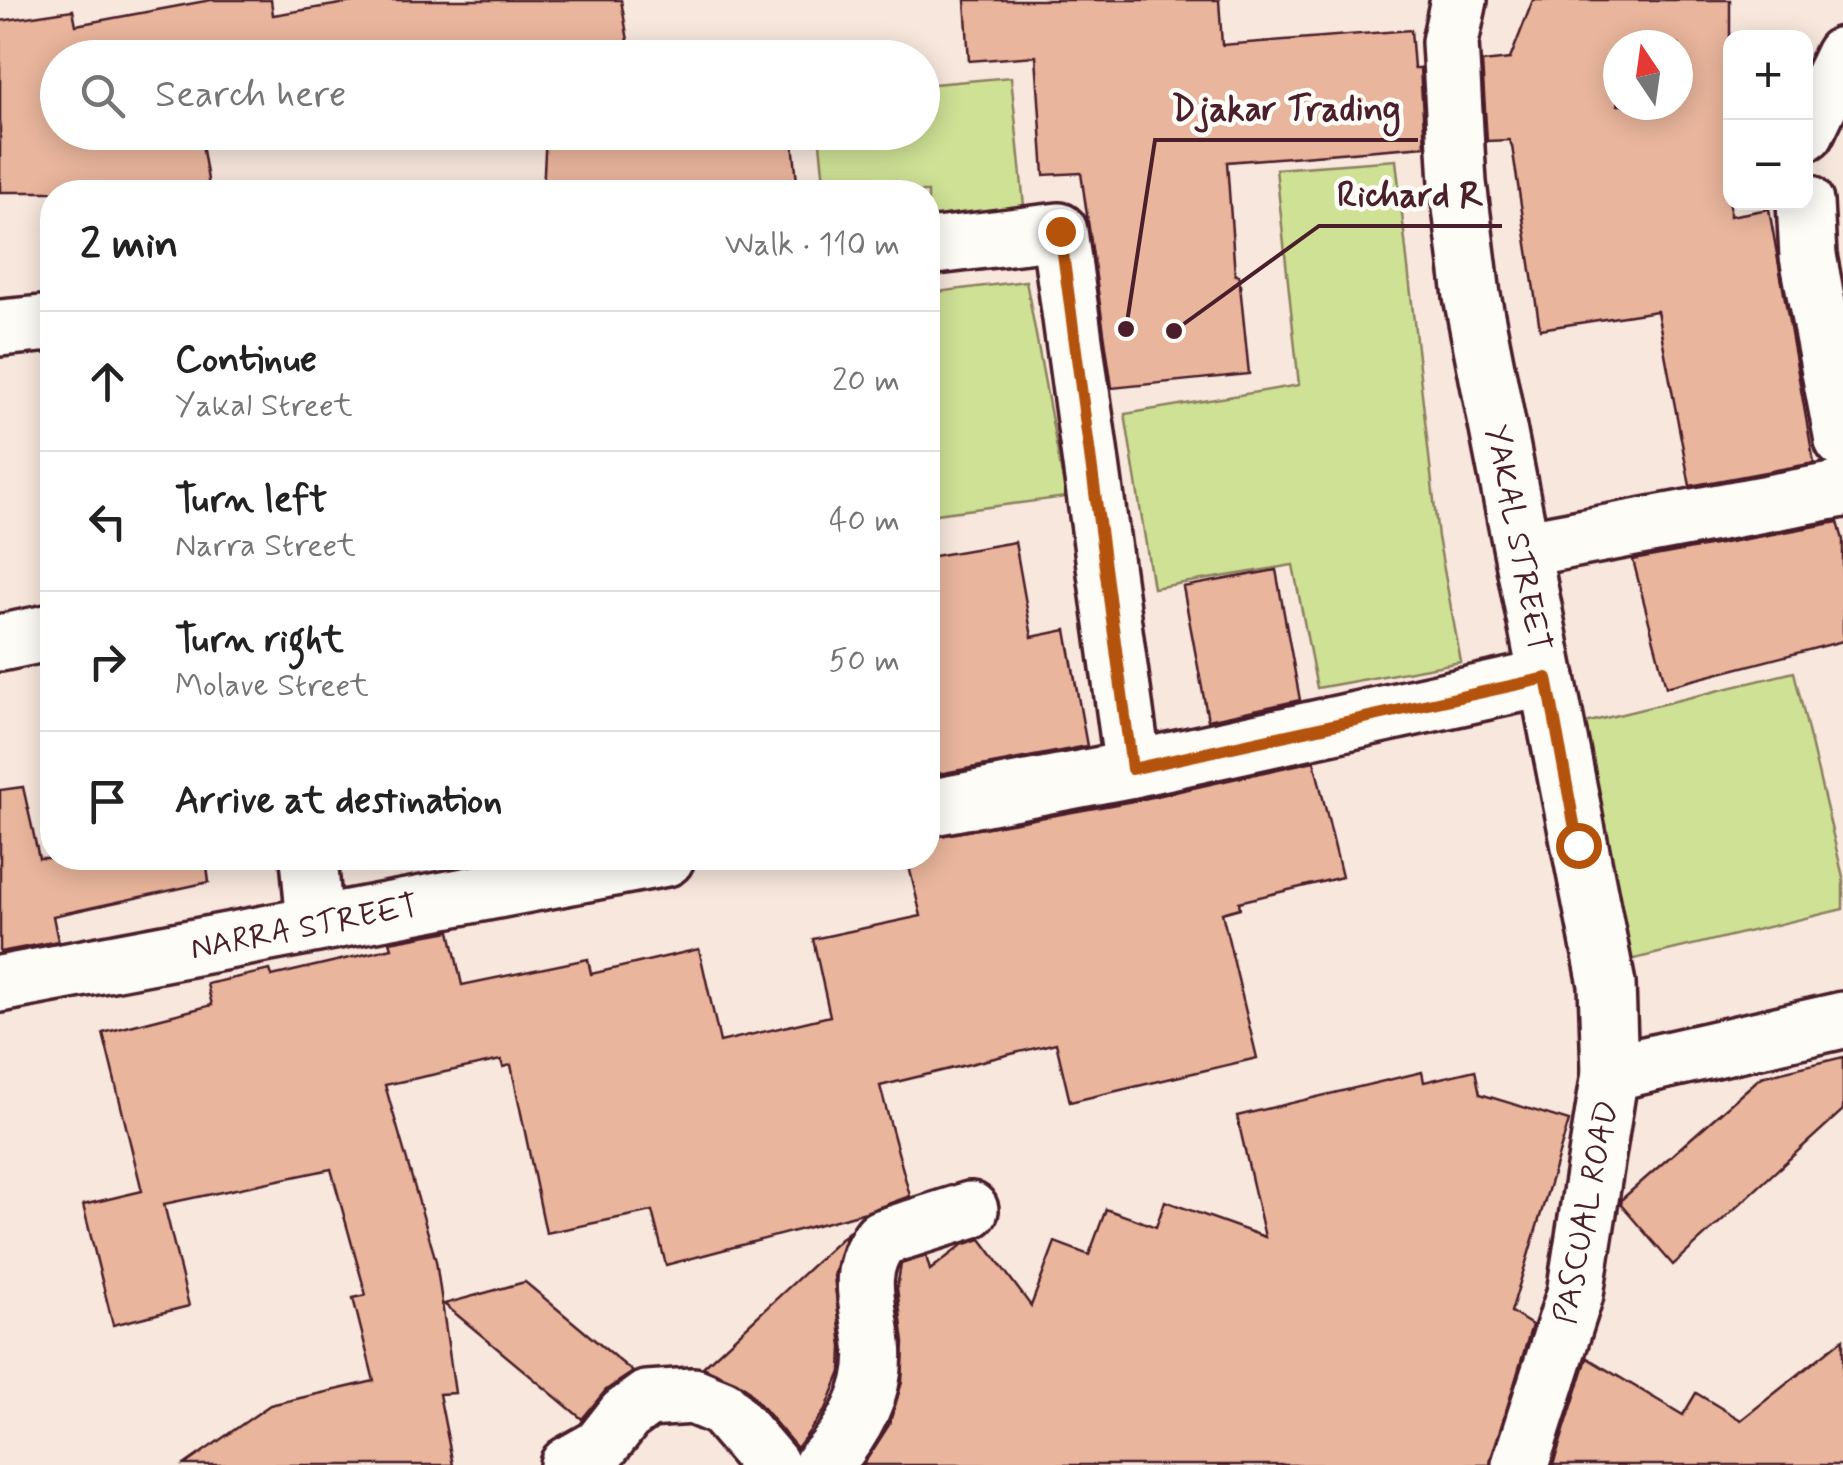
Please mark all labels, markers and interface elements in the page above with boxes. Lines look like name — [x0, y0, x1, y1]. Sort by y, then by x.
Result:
north arrow — [1603, 30, 1693, 120]
map controls — [1723, 30, 1813, 210]
button: + — [1723, 30, 1813, 120]
search box — [40, 40, 940, 150]
icon: search — [75, 68, 130, 123]
text: Search here — [155, 71, 346, 120]
callout: Djakar Trading — [1155, 75, 1418, 140]
text: Djakar Trading — [1172, 87, 1400, 137]
button: − — [1723, 120, 1813, 210]
callout: Richard R — [1319, 161, 1502, 226]
text: Richard R — [1337, 173, 1483, 219]
route end — [1038, 209, 1084, 255]
text: 2 min — [80, 218, 179, 273]
text: Walk · 110 m — [725, 224, 900, 266]
text: Continue — [175, 336, 317, 385]
icon: ahead — [80, 354, 135, 409]
text: 20 m — [832, 360, 900, 402]
text: Yakal Street — [175, 385, 352, 427]
street label: YAKAL STREET — [1474, 421, 1560, 656]
text: Turn left — [175, 476, 327, 525]
icon: left — [80, 494, 135, 549]
text: 40 m — [829, 500, 900, 542]
text: Narra Street — [175, 525, 356, 567]
text: Turn right — [175, 616, 344, 665]
icon: right — [80, 634, 135, 689]
text: 50 m — [828, 640, 900, 682]
text: Molave Street — [175, 665, 369, 707]
icon: arrive — [80, 774, 135, 829]
text: Arrive at destination — [175, 777, 502, 826]
route start — [1556, 823, 1602, 869]
street label: NARRA STREET — [187, 885, 422, 971]
street label: PASCUAL ROAD — [1545, 1097, 1629, 1328]

